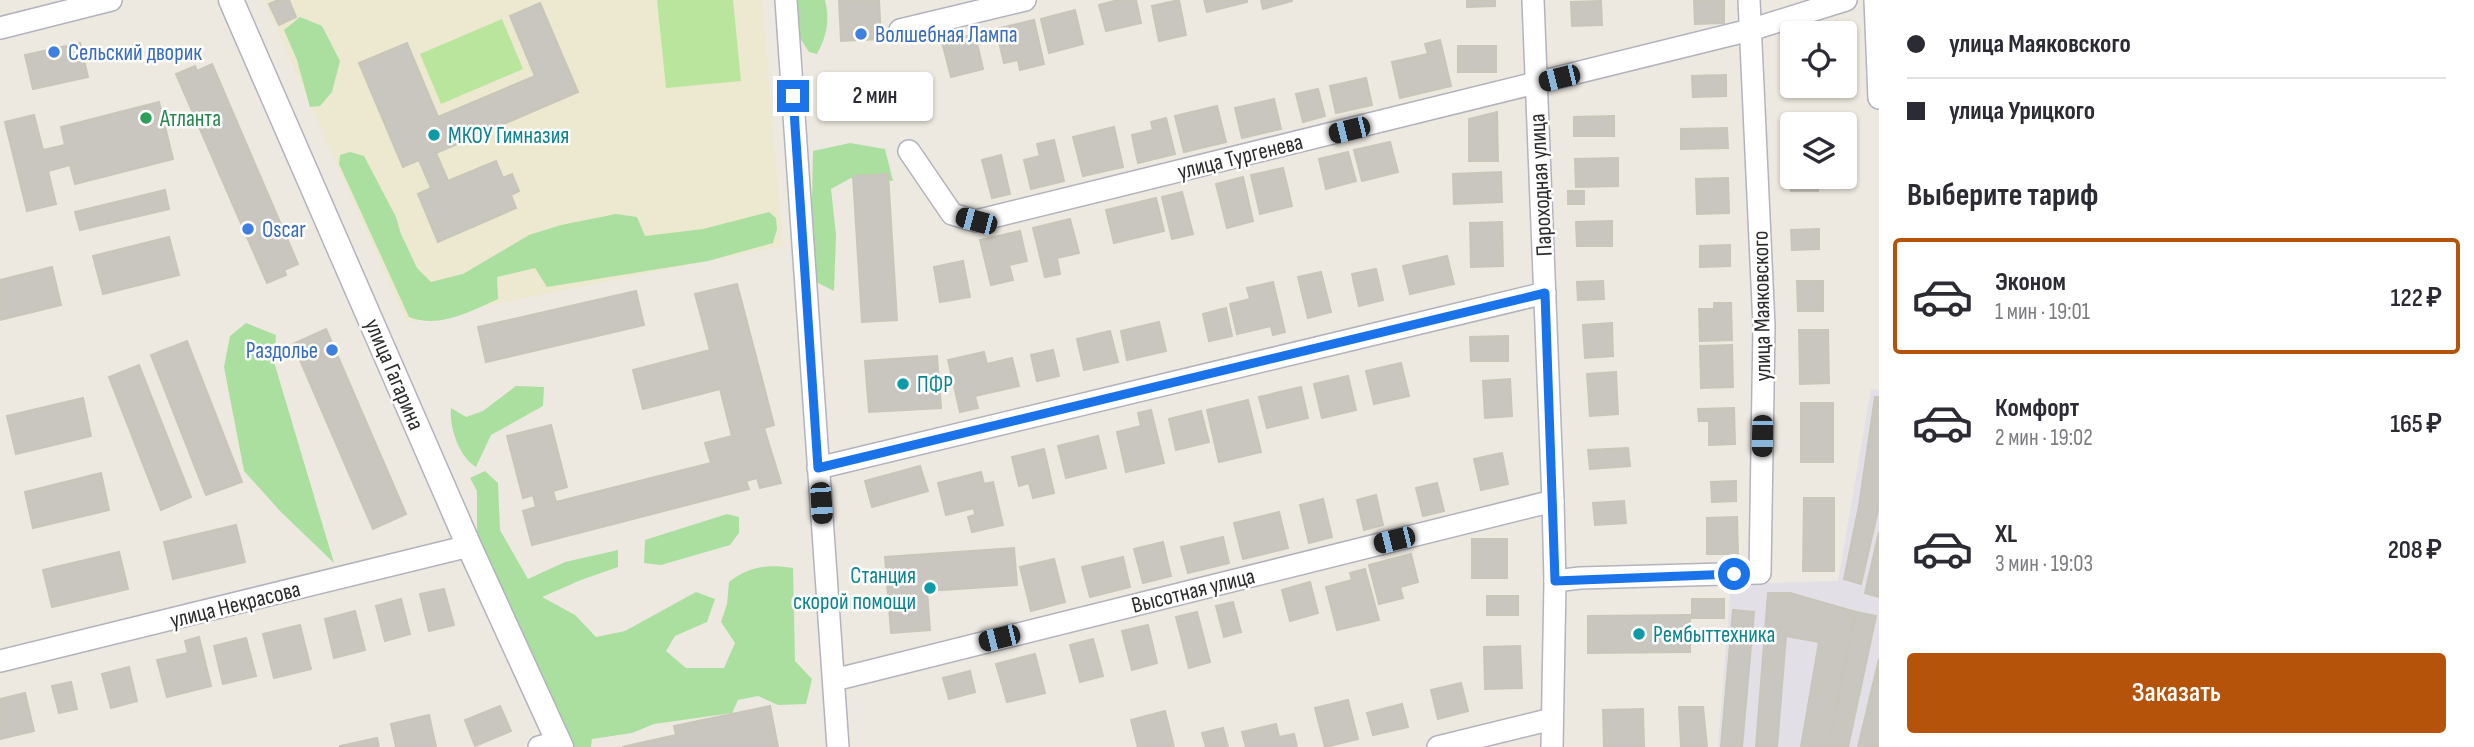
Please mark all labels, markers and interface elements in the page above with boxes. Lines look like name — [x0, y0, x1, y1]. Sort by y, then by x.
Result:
place label: Волшебная Лампа — [875, 21, 1018, 49]
map controls — [1780, 21, 1857, 189]
button: locate — [1780, 21, 1857, 98]
marker: Волшебная Лампа — [853, 26, 869, 42]
text: улица Маяковского — [1949, 29, 2131, 60]
place label: Сельский дворик — [68, 39, 202, 67]
marker: Сельский дворик — [46, 44, 62, 60]
car — [1537, 63, 1582, 93]
callout: 2 мин — [818, 72, 933, 120]
route end — [777, 80, 809, 112]
text: 2 мин — [853, 82, 897, 110]
text: улица Урицкого — [1949, 96, 2095, 127]
place label: Атланта — [159, 105, 221, 133]
marker: Атланта — [138, 110, 154, 126]
button: layers — [1780, 112, 1857, 189]
street label: Пароходная улица — [1523, 113, 1559, 257]
car — [1327, 115, 1372, 145]
place label: МКОУ Гимназия — [448, 122, 569, 150]
marker: МКОУ Гимназия — [426, 127, 442, 143]
street label: улица Тургенева — [1175, 128, 1306, 186]
text: Выберите тариф — [1907, 176, 2098, 215]
car — [953, 205, 1000, 237]
place label: Oscar — [262, 216, 306, 244]
marker: Oscar — [240, 221, 256, 237]
street label: улица Маяковского — [1747, 230, 1777, 382]
icon: car — [1911, 265, 1974, 328]
text: Эконом — [1995, 267, 2066, 298]
text: 122 ₽ — [2391, 283, 2442, 314]
text: 1 мин · 19:01 — [1995, 298, 2090, 326]
street label: улица Гагарина — [358, 314, 430, 434]
place label: Раздолье — [246, 337, 318, 365]
marker: Раздолье — [324, 342, 340, 358]
place label: ПФР — [917, 371, 953, 399]
marker: ПФР — [895, 376, 911, 392]
icon: car — [1911, 391, 1974, 454]
text: Комфорт — [1995, 393, 2079, 424]
text: 165 ₽ — [2390, 409, 2442, 440]
car — [1752, 415, 1773, 457]
text: 2 мин · 19:02 — [1995, 424, 2093, 452]
car — [810, 481, 833, 525]
icon: car — [1911, 517, 1974, 580]
text: XL — [1995, 519, 2017, 550]
car — [1372, 525, 1417, 555]
text: 208 ₽ — [2388, 535, 2442, 566]
text: 3 мин · 19:03 — [1995, 550, 2093, 578]
route start — [1718, 558, 1750, 590]
place label: Станция скорой помощи — [793, 562, 916, 616]
street label: Высотная улица — [1129, 562, 1258, 620]
street label: улица Некрасова — [167, 575, 303, 635]
marker: Станция скорой помощи — [922, 580, 938, 596]
place label: Рембыттехника — [1653, 621, 1775, 649]
car — [977, 623, 1022, 653]
marker: Рембыттехника — [1631, 626, 1647, 642]
button: Заказать — [1907, 653, 2446, 733]

